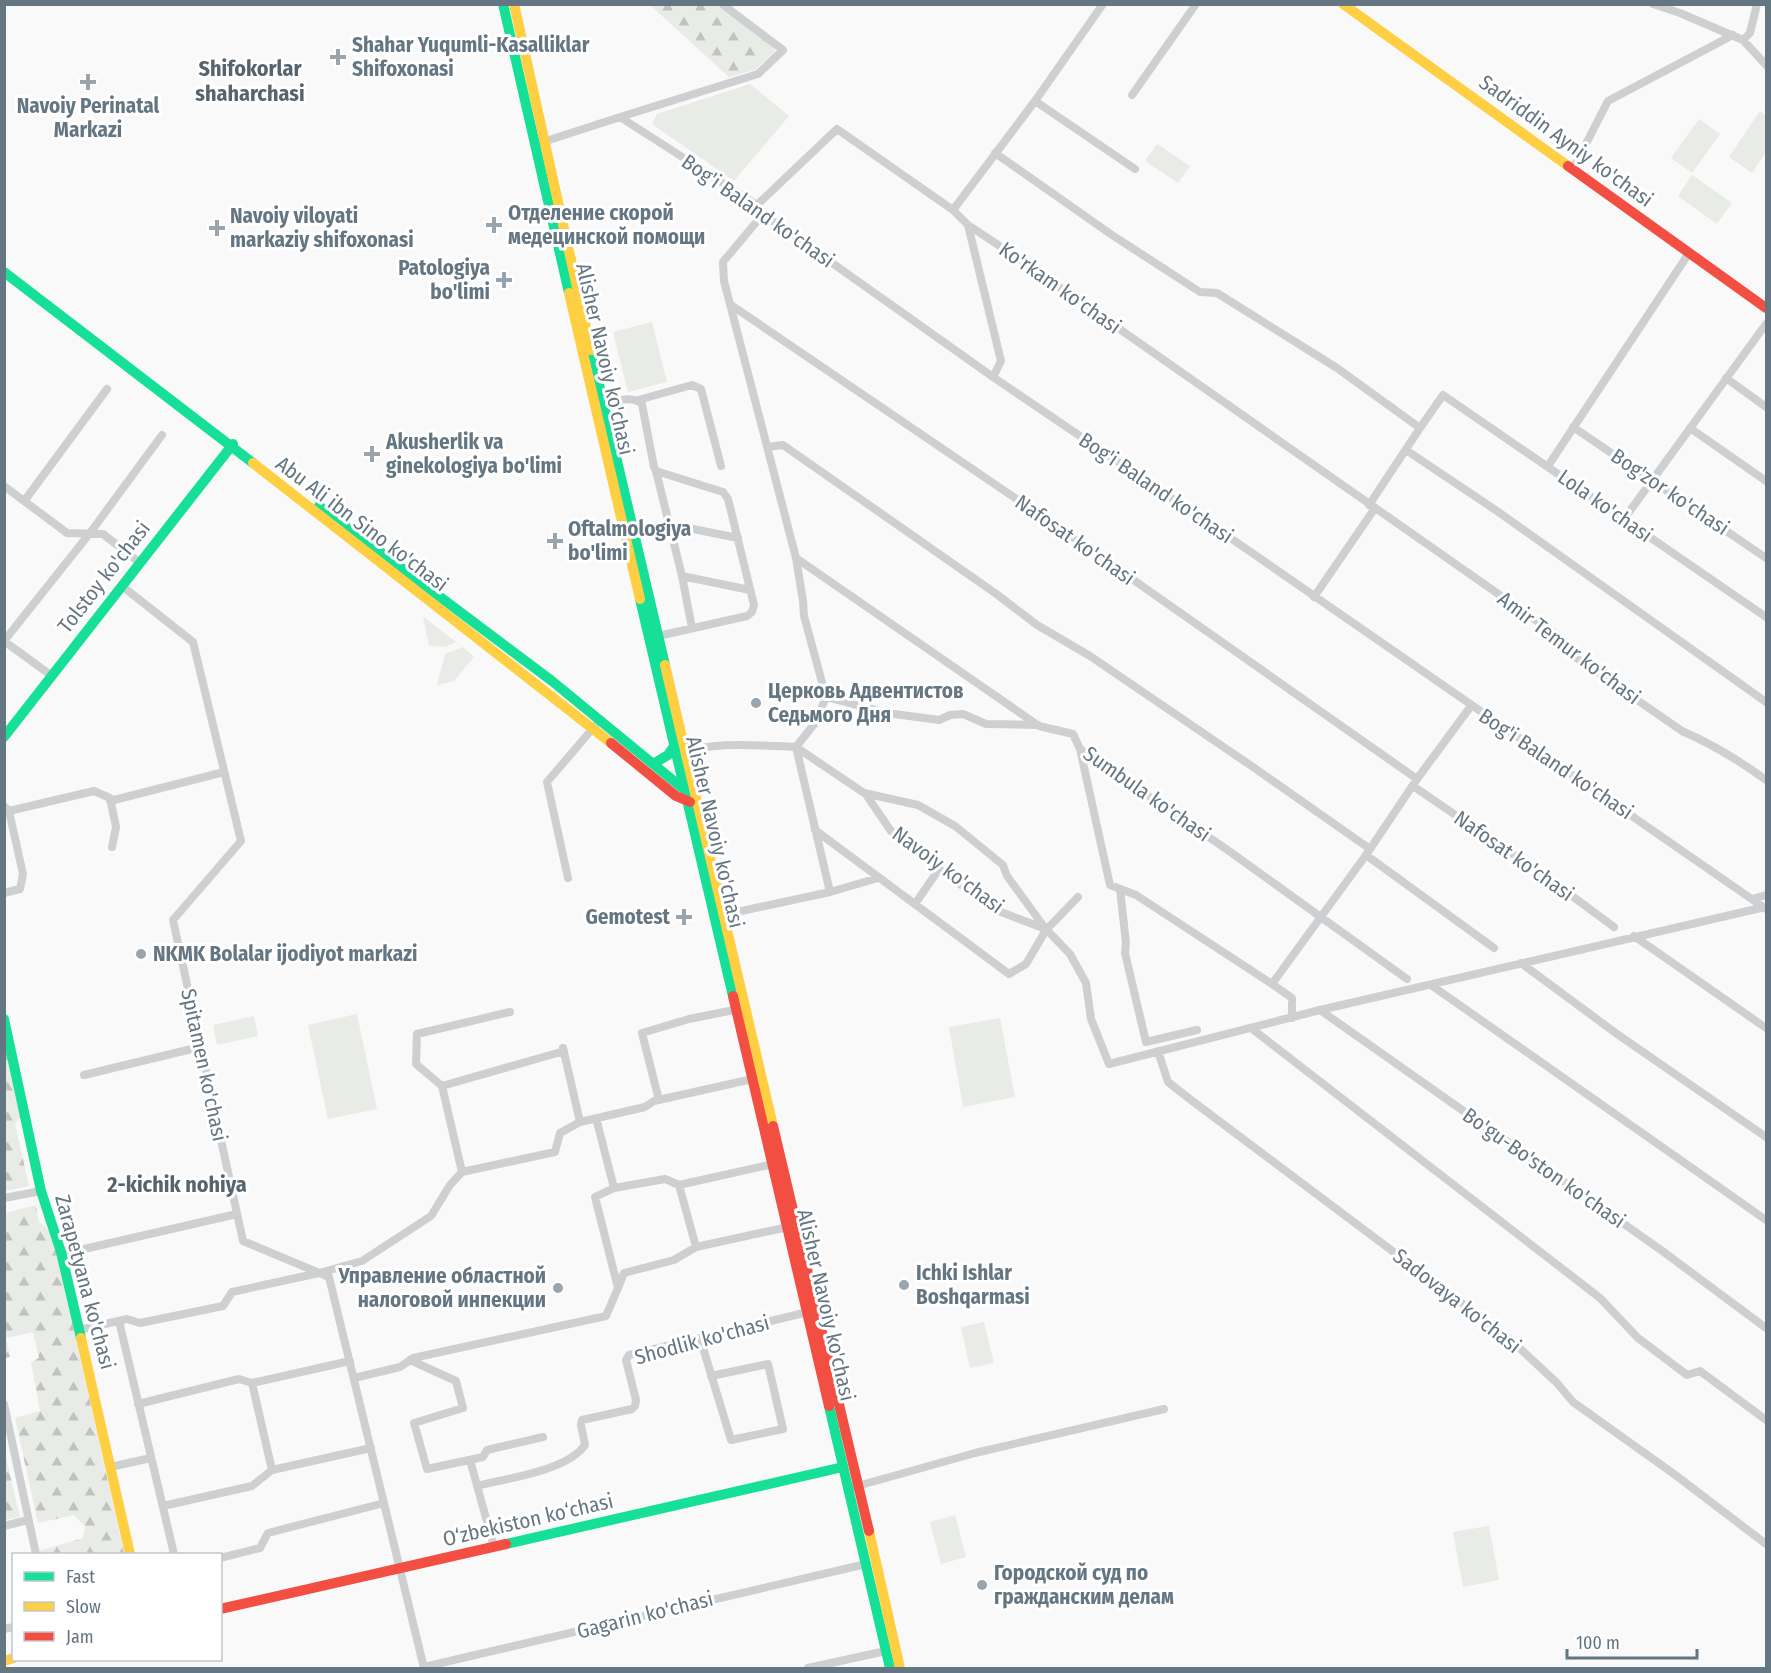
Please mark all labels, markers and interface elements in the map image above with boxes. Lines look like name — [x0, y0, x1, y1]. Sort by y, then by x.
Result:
place label: Shahar Yuqumli-Kasalliklar Shifoxonasi — [352, 32, 590, 82]
marker: Shahar Yuqumli-Kasalliklar Shifoxonasi — [329, 48, 347, 66]
district label: Shifokorlar shaharchasi — [195, 55, 305, 107]
street label: Sadriddin Ayniy ko'chasi — [1474, 69, 1658, 213]
marker: Navoiy Perinatal Markazi — [79, 73, 97, 91]
place label: Navoiy Perinatal Markazi — [17, 93, 160, 143]
street label: Bog'i Baland ko'chasi — [677, 149, 839, 273]
place label: Отделение скорой медецинской помощи — [508, 200, 705, 250]
place label: Navoiy viloyati markaziy shifoxonasi — [230, 203, 414, 253]
marker: Отделение скорой медецинской помощи — [485, 216, 503, 234]
marker: Navoiy viloyati markaziy shifoxonasi — [208, 219, 226, 237]
street label: Ko'rkam ko'chasi — [994, 236, 1126, 340]
place label: Patologiya bo'limi — [398, 255, 490, 305]
street label: Alisher Navoiy ko'chasi — [570, 261, 640, 457]
marker: Patologiya bo'limi — [495, 271, 513, 289]
street label: Bog'i Baland ko'chasi — [1074, 427, 1238, 549]
place label: Akusherlik va ginekologiya bo'limi — [385, 429, 562, 479]
street label: Bog'zor ko'chasi — [1606, 443, 1734, 541]
marker: Akusherlik va ginekologiya bo'limi — [363, 445, 381, 463]
street label: Abu Ali ibn Sino ko'chasi — [271, 451, 453, 597]
street label: Lola ko'chasi — [1553, 464, 1657, 548]
street label: Nafosat ko'chasi — [1010, 489, 1140, 591]
street label: Tolstoy ko'chasi — [52, 516, 156, 638]
place label: Oftalmologiya bo'limi — [568, 516, 691, 566]
marker: Oftalmologiya bo'limi — [546, 532, 564, 550]
street label: Amir Temur ko'chasi — [1492, 586, 1646, 710]
place label: Церковь Адвентистов Седьмого Дня — [768, 678, 964, 728]
marker: Церковь Адвентистов Седьмого Дня — [749, 696, 763, 710]
street label: Bog'i Baland ko'chasi — [1474, 703, 1638, 825]
street label: Alisher Navoiy ko'chasi — [680, 734, 750, 930]
street label: Sumbula ko'chasi — [1078, 741, 1216, 847]
street label: Nafosat ko'chasi — [1449, 805, 1579, 907]
street label: Navoiy ko'chasi — [887, 821, 1009, 919]
place label: Gemotest — [585, 904, 671, 930]
marker: Gemotest — [675, 908, 693, 926]
place label: NKMK Bolalar ijodiyot markazi — [153, 941, 417, 967]
marker: NKMK Bolalar ijodiyot markazi — [134, 947, 148, 961]
street label: Spitamen ko'chasi — [175, 986, 233, 1144]
street label: Bo'gu-Bo'ston ko'chasi — [1458, 1102, 1630, 1234]
district label: 2-kichik nohiya — [106, 1171, 247, 1198]
street label: Zarapetyana ko'chasi — [49, 1192, 121, 1372]
street label: Alisher Navoiy ko'chasi — [791, 1207, 861, 1403]
street label: Sadovaya ko'chasi — [1388, 1243, 1526, 1359]
place label: Ichki Ishlar Boshqarmasi — [916, 1260, 1030, 1310]
place label: Управление областной налоговой инпекции — [337, 1263, 546, 1313]
marker: Ichki Ishlar Boshqarmasi — [897, 1278, 911, 1292]
marker: Управление областной налоговой инпекции — [551, 1281, 565, 1295]
street label: Shodlik ko'chasi — [632, 1310, 772, 1370]
street label: O‘zbekiston ko‘chasi — [440, 1488, 616, 1552]
legend — [12, 1553, 222, 1661]
place label: Городской суд по гражданским делам — [994, 1560, 1174, 1610]
text: Fast — [66, 1566, 95, 1588]
marker: Городской суд по гражданским делам — [975, 1578, 989, 1592]
street label: Gagarin ko'chasi — [574, 1586, 716, 1644]
text: Slow — [66, 1596, 101, 1618]
scale bar — [1567, 1622, 1698, 1660]
text: Jam — [66, 1626, 94, 1648]
text: 100 m — [1576, 1632, 1620, 1654]

